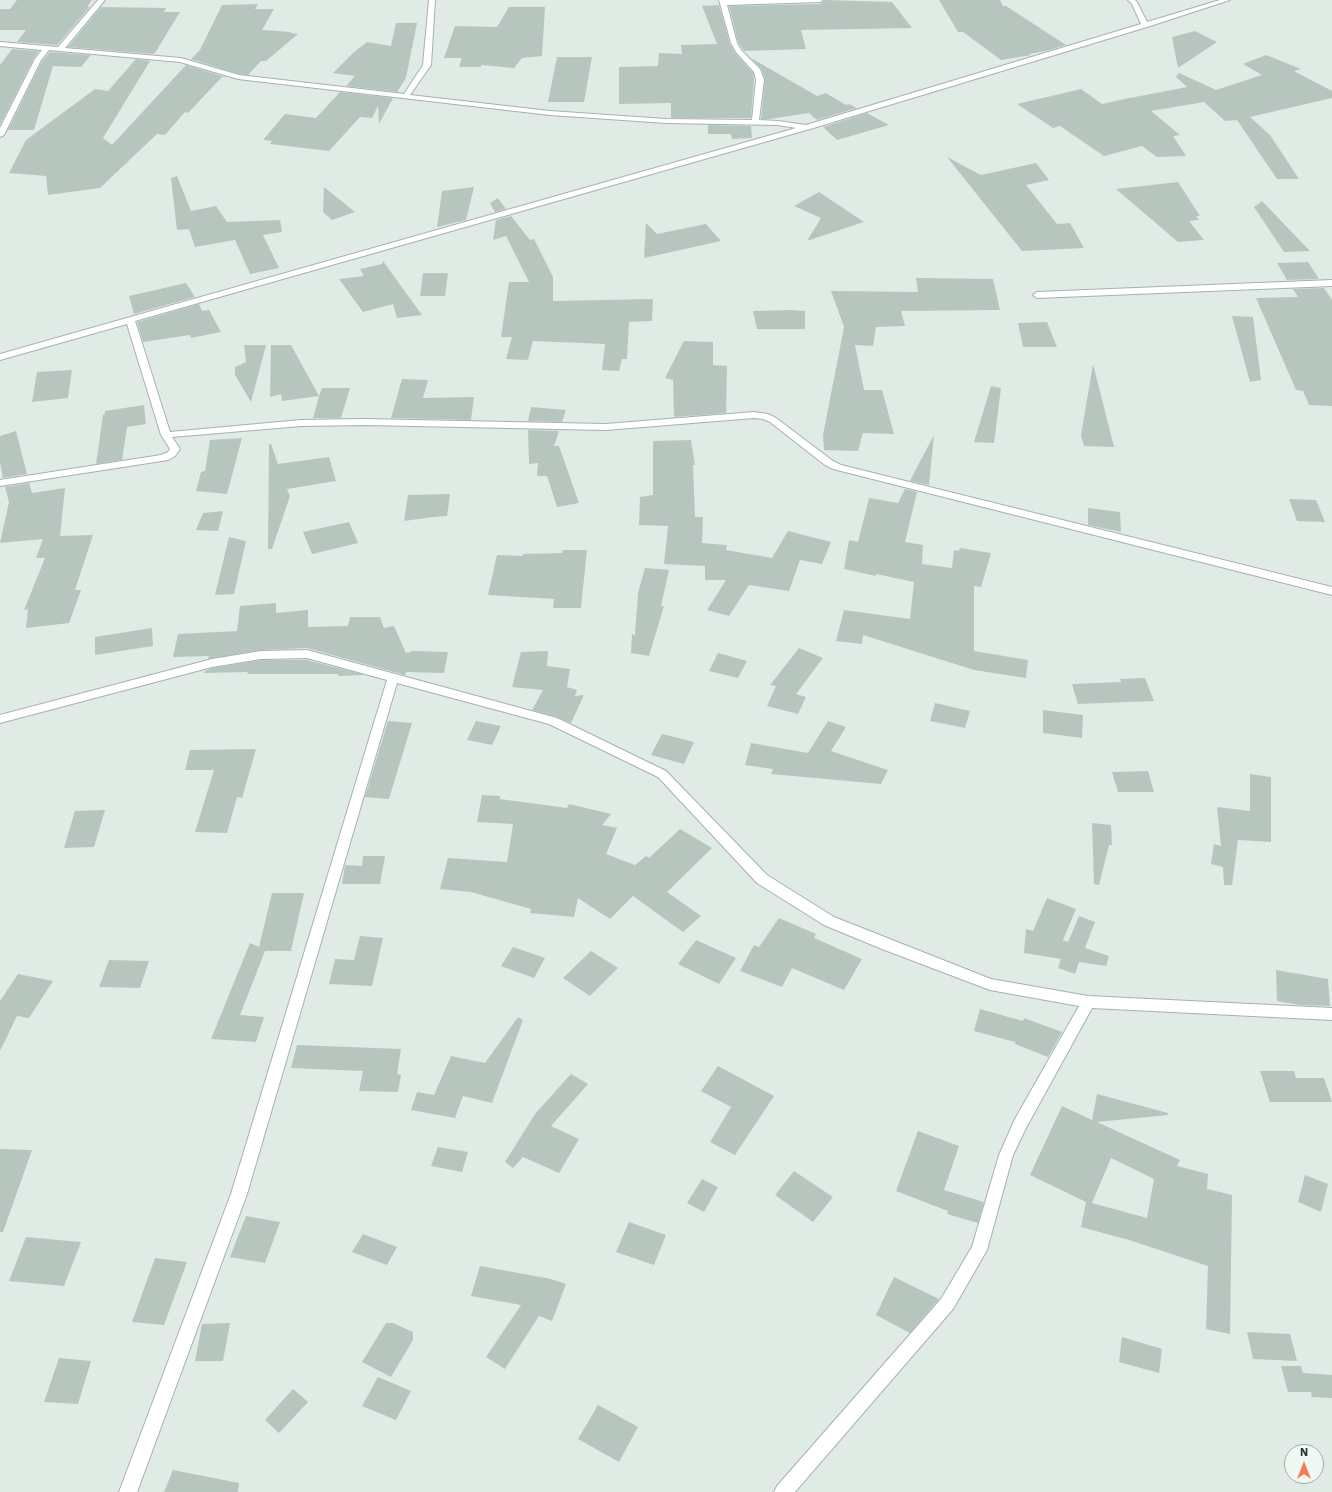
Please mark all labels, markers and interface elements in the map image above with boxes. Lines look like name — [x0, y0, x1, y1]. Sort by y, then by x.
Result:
north arrow — [1284, 1444, 1324, 1484]
text: N — [1300, 1446, 1308, 1459]

